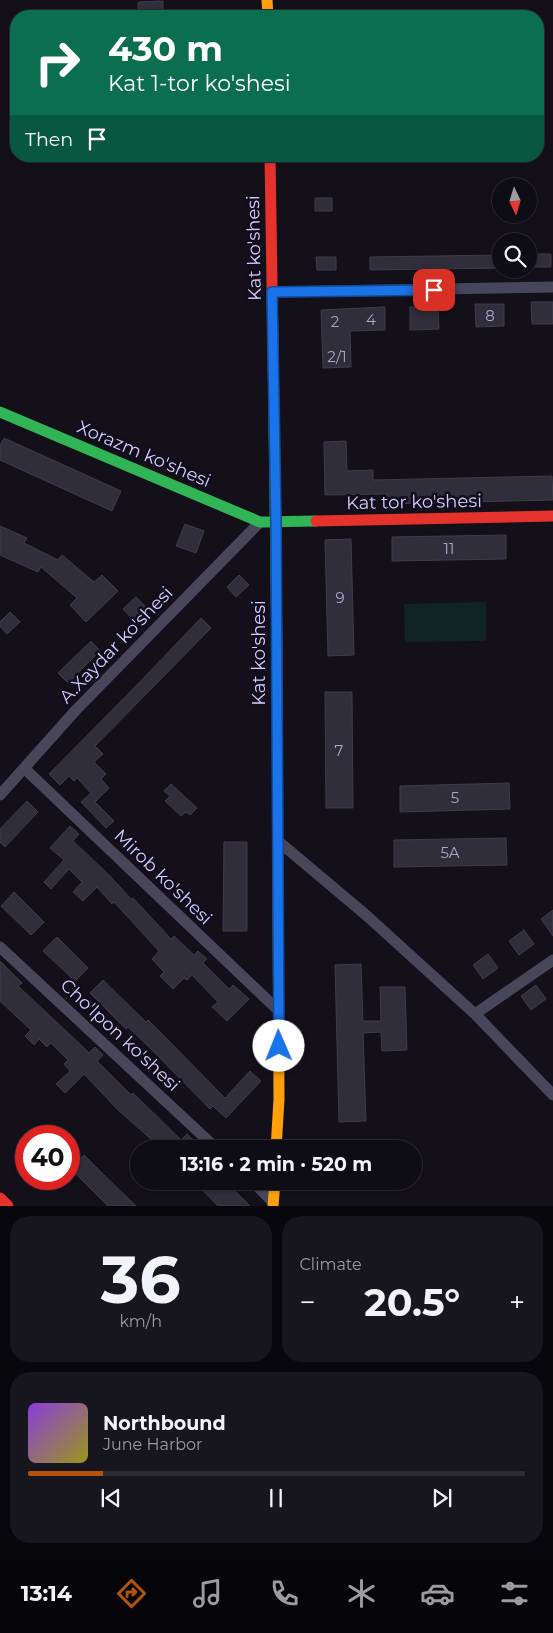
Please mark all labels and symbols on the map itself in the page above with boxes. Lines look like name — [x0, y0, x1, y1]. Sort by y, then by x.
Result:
north arrow — [492, 178, 538, 222]
street label: Kat ko'shesi — [242, 195, 266, 301]
pin — [413, 269, 455, 311]
house number: 8 — [485, 306, 495, 325]
house number: 4 — [366, 310, 376, 329]
house number: 2 — [331, 312, 339, 331]
house number: 2/1 — [327, 347, 347, 366]
street label: Xorazm ko'shesi — [74, 416, 214, 492]
street label: Kat tor ko'shesi — [346, 490, 482, 514]
house number: 11 — [444, 539, 454, 558]
street label: A.Xaydar ko'shesi — [55, 582, 177, 708]
house number: 9 — [335, 588, 345, 607]
street label: Kat ko'shesi — [248, 600, 270, 706]
house number: 7 — [335, 741, 344, 760]
house number: 5 — [451, 788, 459, 807]
street label: Mirob ko'shesi — [109, 825, 217, 929]
house number: 5A — [440, 843, 460, 862]
street label: Cho'lpon ko'shesi — [56, 974, 184, 1096]
position arrow — [252, 1019, 304, 1071]
speed limit sign: 40 — [15, 1125, 80, 1190]

